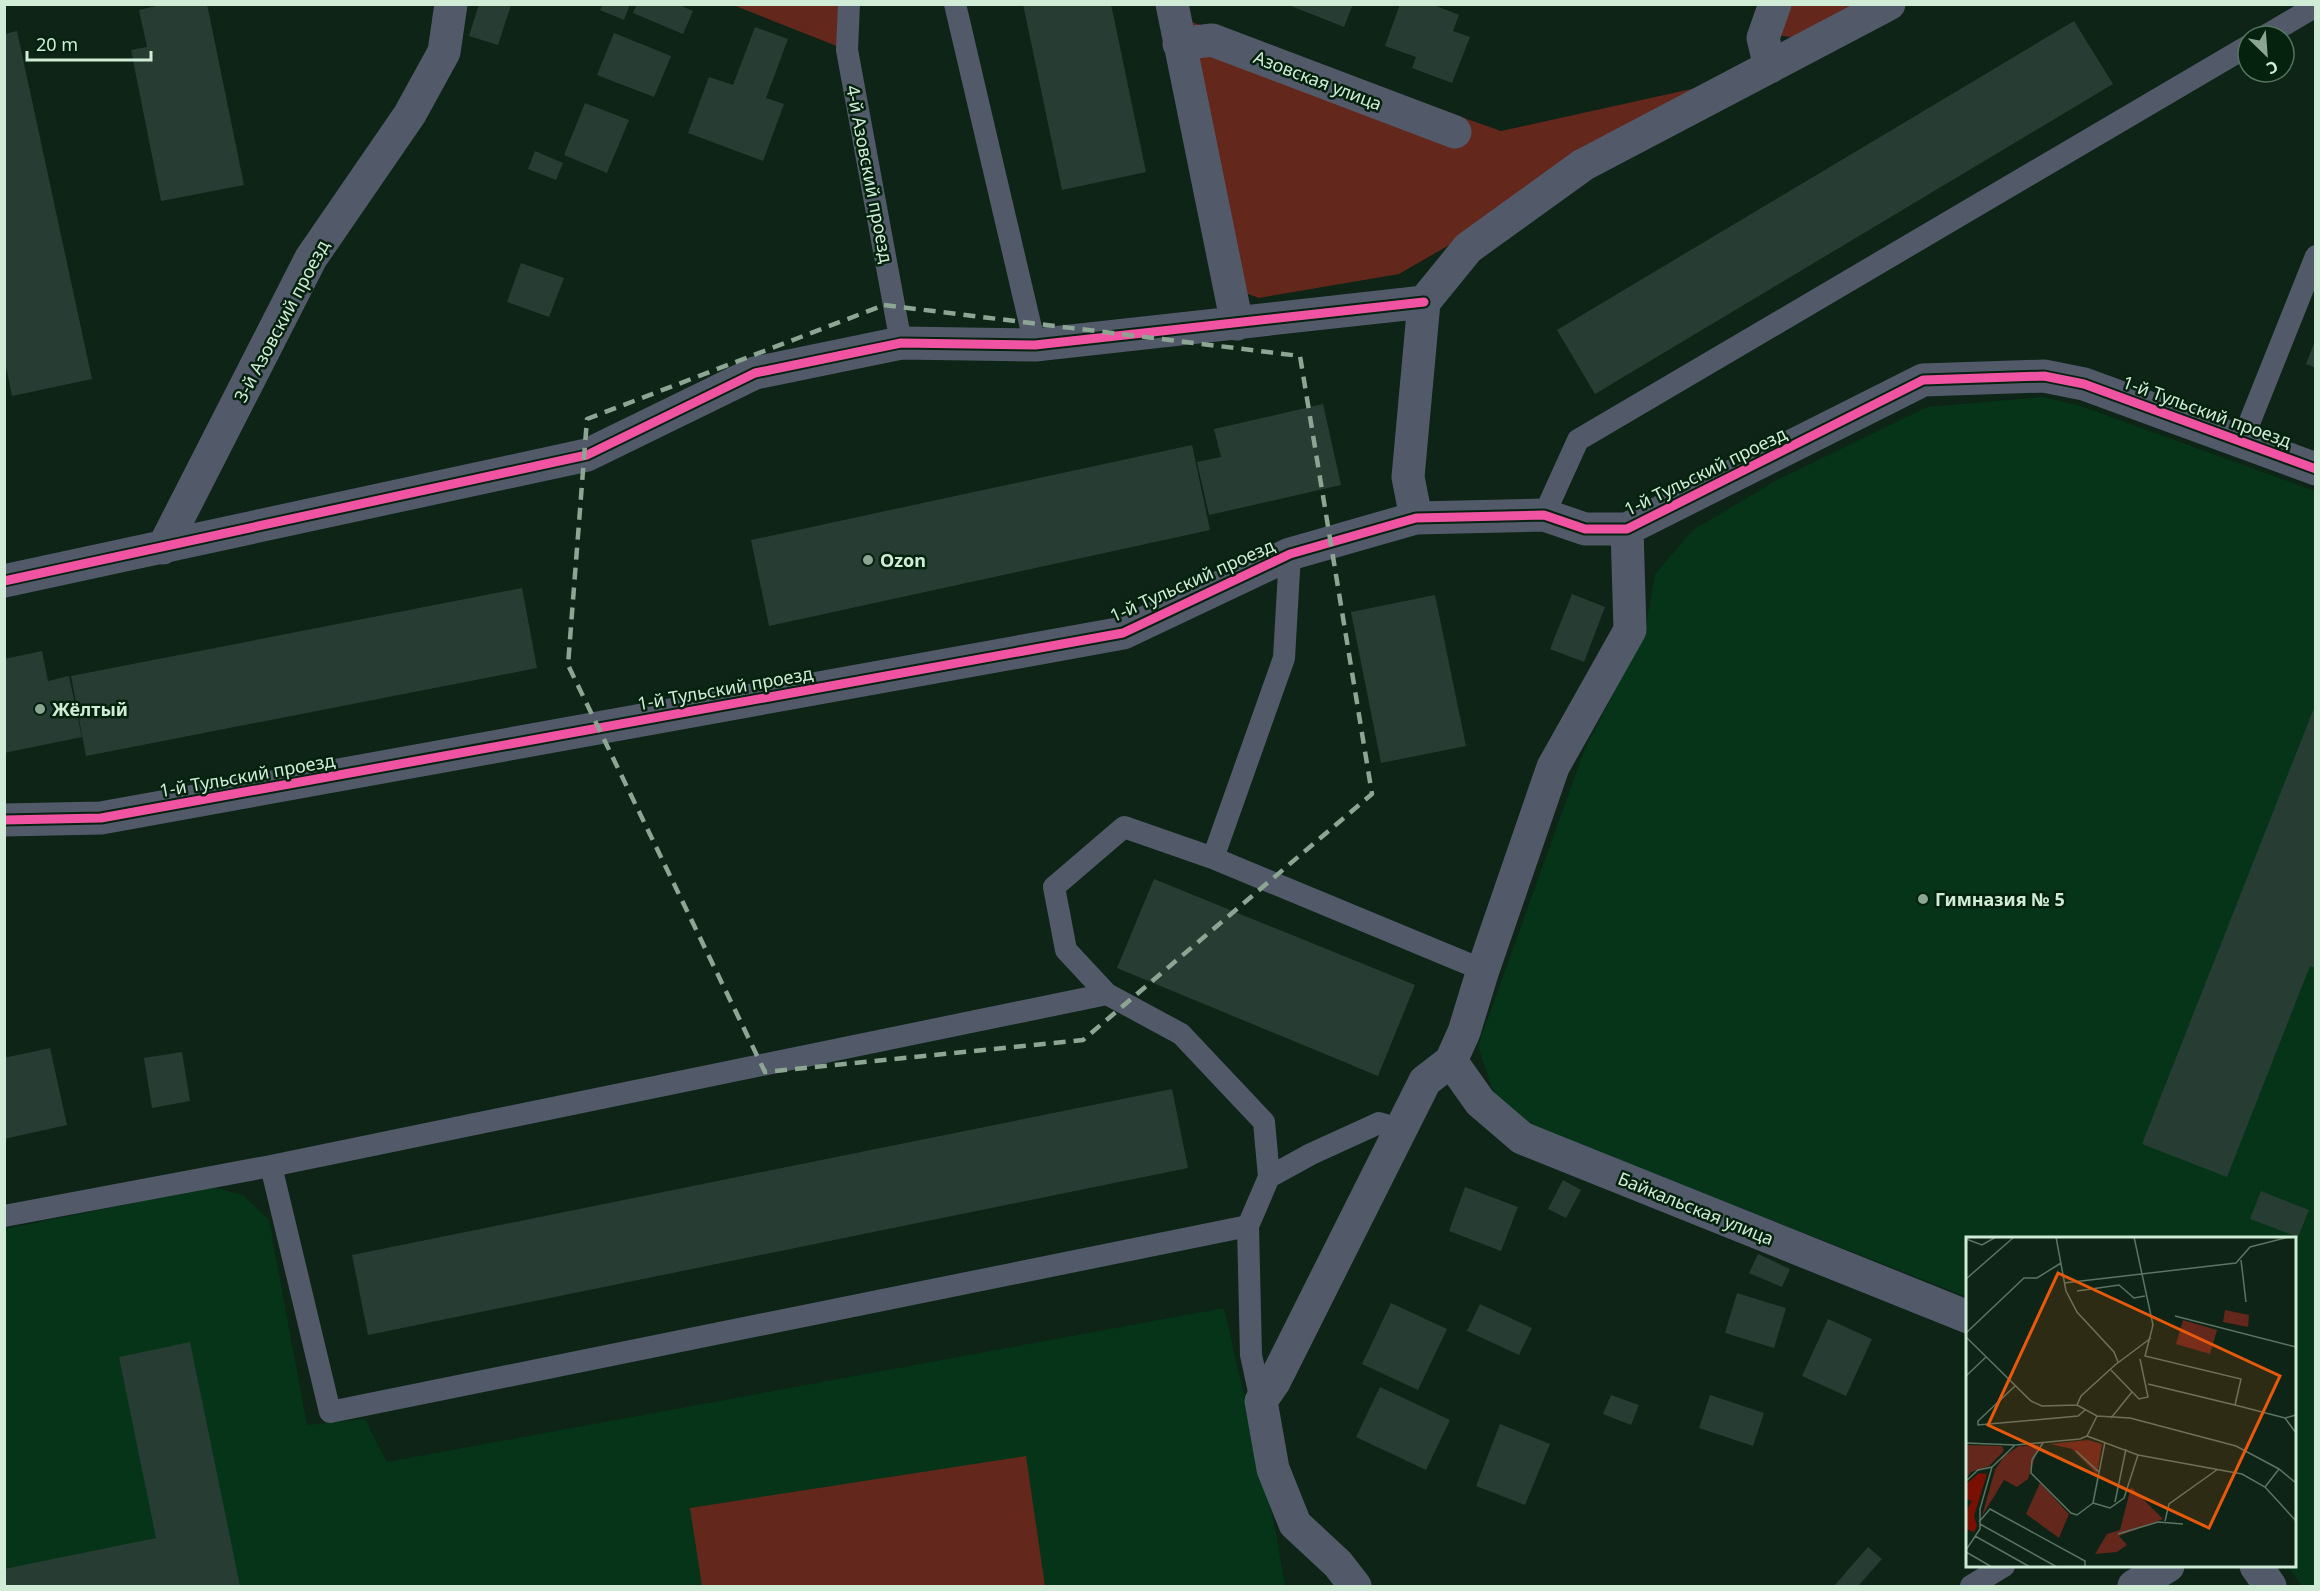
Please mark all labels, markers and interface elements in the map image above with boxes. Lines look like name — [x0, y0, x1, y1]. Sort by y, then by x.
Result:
scale bar — [27, 24, 152, 62]
north arrow — [2236, 24, 2296, 84]
text: 20 m — [36, 32, 78, 56]
street label: Азовская улица — [1251, 45, 1385, 115]
text: С — [2263, 55, 2282, 80]
street label: 4-й Азовский проезд — [841, 83, 899, 265]
street label: 3-й Азовский проезд — [228, 236, 334, 406]
street label: 1-й Тульский проезд — [2119, 369, 2295, 453]
street label: 1-й Тульский проезд — [1620, 421, 1790, 521]
street label: 1-й Тульский проезд — [1106, 533, 1278, 627]
place label: Ozon — [880, 548, 926, 572]
marker: Ozon — [861, 553, 875, 567]
street label: 1-й Тульский проезд — [635, 661, 815, 715]
place label: Жёлтый — [52, 697, 128, 721]
marker: Жёлтый — [33, 702, 47, 716]
street label: 1-й Тульский проезд — [157, 748, 337, 802]
place label: Гимназия № 5 — [1935, 887, 2065, 911]
marker: Гимназия № 5 — [1916, 892, 1930, 906]
street label: Байкальская улица — [1615, 1166, 1777, 1250]
inset map — [1966, 1237, 2296, 1567]

